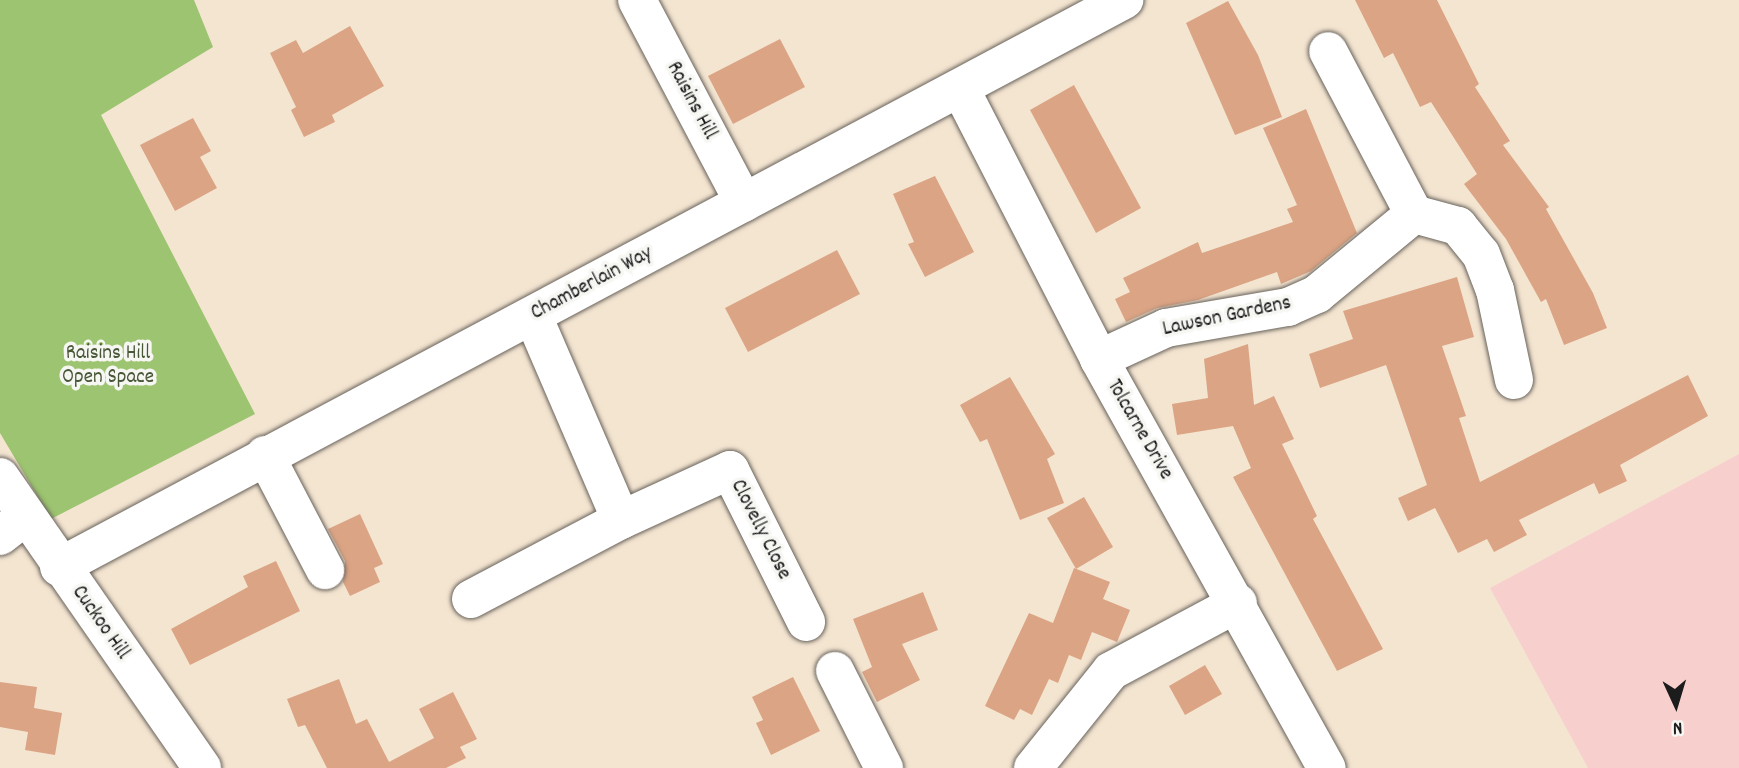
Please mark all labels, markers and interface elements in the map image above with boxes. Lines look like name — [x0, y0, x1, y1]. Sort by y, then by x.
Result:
street label: Raisins Hill — [660, 58, 722, 144]
street label: Chamberlain Way — [527, 241, 657, 327]
street label: Lawson Gardens — [1161, 291, 1293, 343]
park label: Raisins Hill Open Space — [62, 341, 154, 391]
street label: Tolcarne Drive — [1100, 376, 1178, 484]
street label: Clovelly Close — [724, 476, 796, 584]
street label: Cuckoo Hill — [65, 581, 135, 665]
north arrow — [1641, 670, 1711, 740]
text: N — [1672, 713, 1683, 740]

